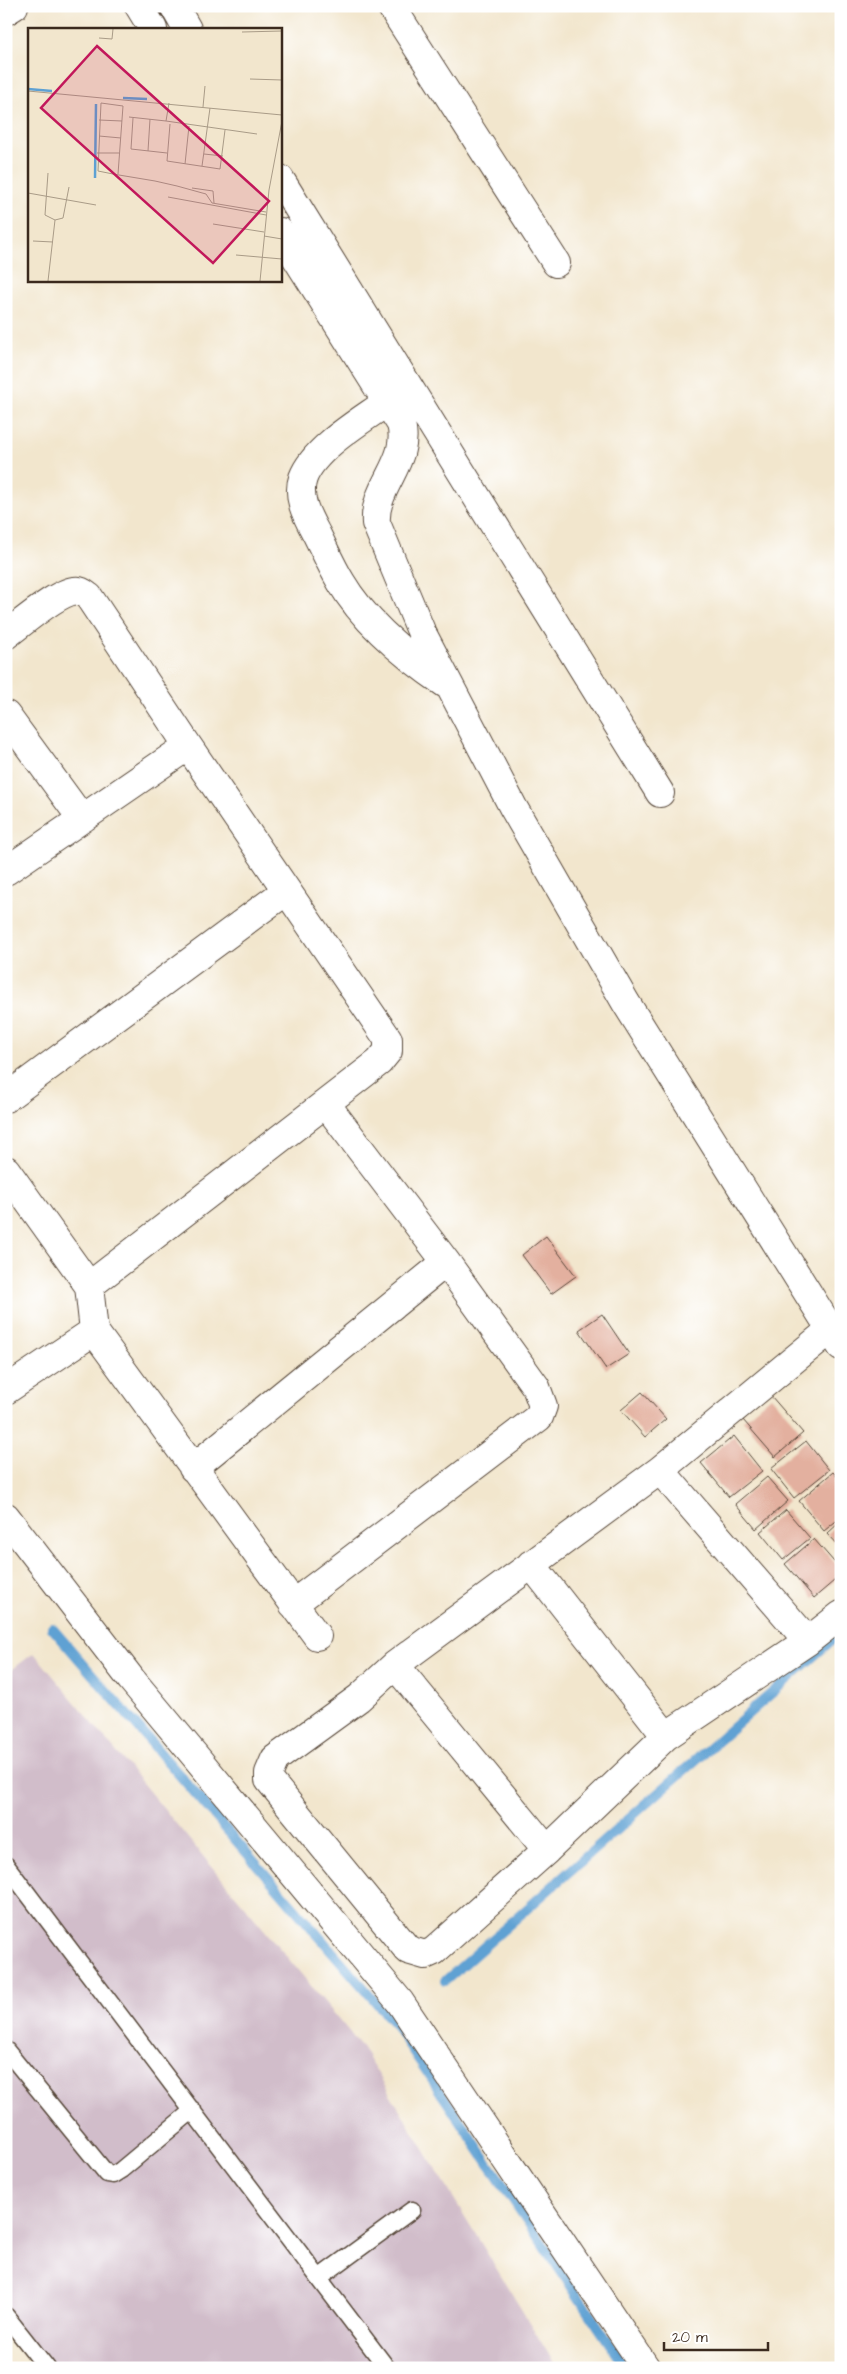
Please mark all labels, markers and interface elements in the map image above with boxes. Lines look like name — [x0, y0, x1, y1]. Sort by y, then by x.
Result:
inset map — [28, 28, 281, 281]
scale bar — [664, 2319, 768, 2351]
text: 20 m — [672, 2327, 708, 2348]

